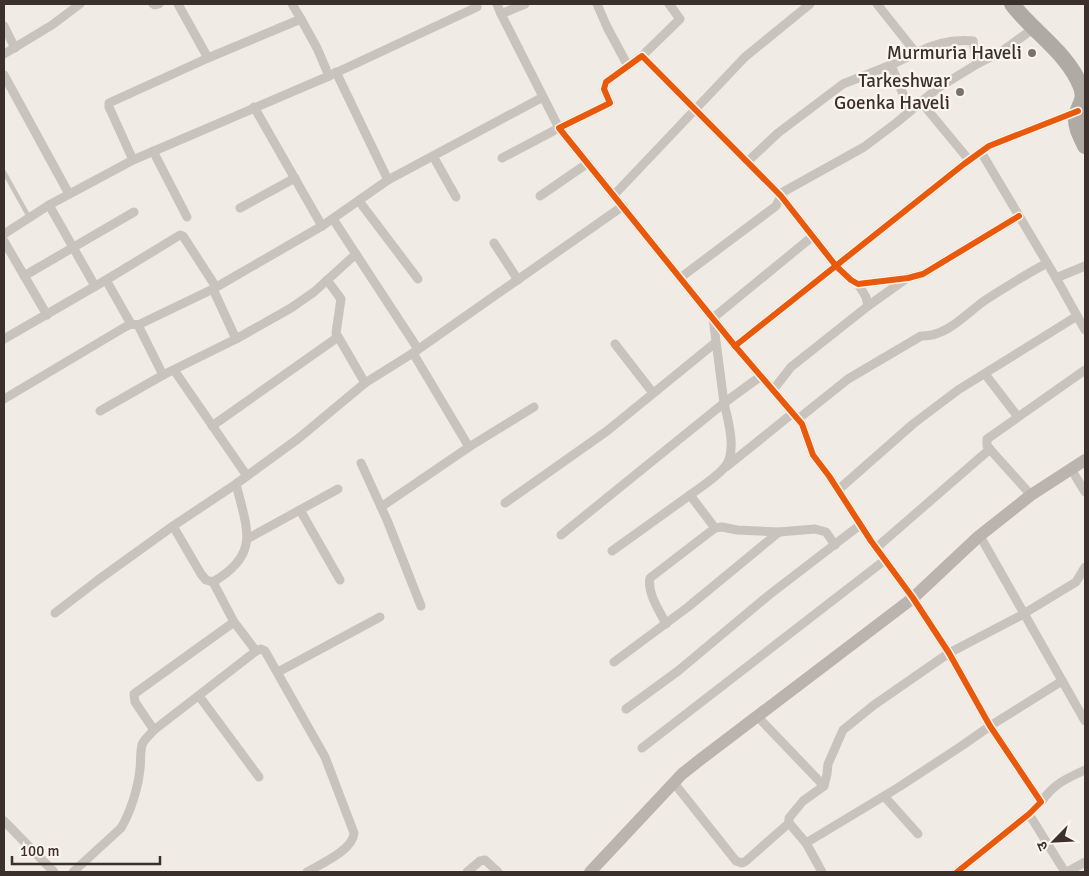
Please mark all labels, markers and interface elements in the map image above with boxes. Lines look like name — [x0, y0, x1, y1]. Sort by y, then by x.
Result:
place label: Murmuria Haveli — [887, 41, 1022, 65]
marker: Murmuria Haveli — [1026, 47, 1038, 59]
place label: Tarkeshwar Goenka Haveli — [834, 69, 950, 115]
marker: Tarkeshwar Goenka Haveli — [954, 86, 966, 98]
north arrow — [1029, 816, 1079, 866]
scale bar — [12, 834, 160, 866]
text: उ — [1033, 838, 1052, 853]
text: 100 m — [20, 842, 60, 860]

